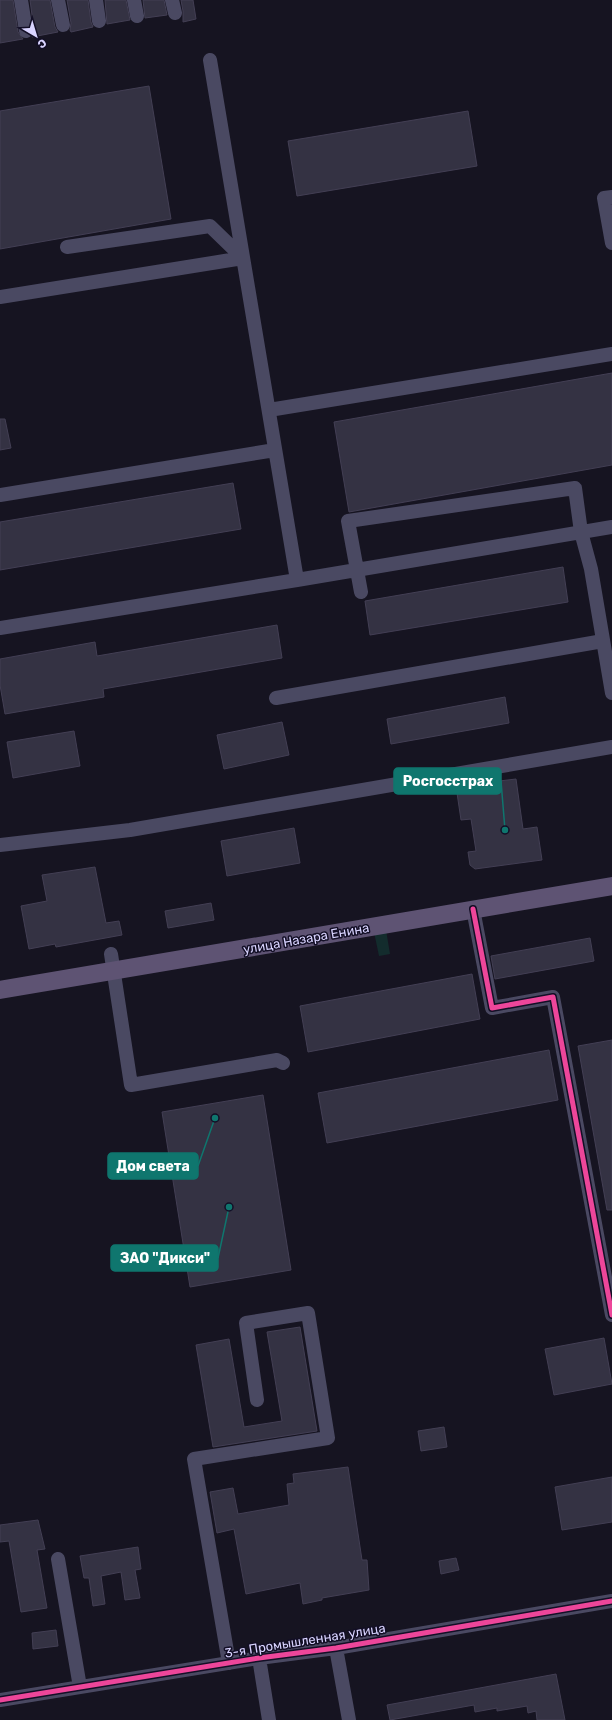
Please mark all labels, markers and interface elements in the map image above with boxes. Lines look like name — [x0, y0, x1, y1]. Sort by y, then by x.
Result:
north arrow — [16, 16, 56, 56]
text: С — [35, 36, 49, 51]
callout: Росгосстрах — [394, 768, 501, 794]
text: Росгосстрах — [403, 773, 494, 790]
street label: улица Назара Енина — [242, 920, 370, 957]
callout: Дом света — [108, 1153, 198, 1179]
text: Дом света — [116, 1158, 190, 1175]
callout: ЗАО "Дикси" — [111, 1245, 218, 1271]
text: ЗАО "Дикси" — [120, 1250, 210, 1267]
street label: 3-я Промышленная улица — [224, 1620, 387, 1661]

